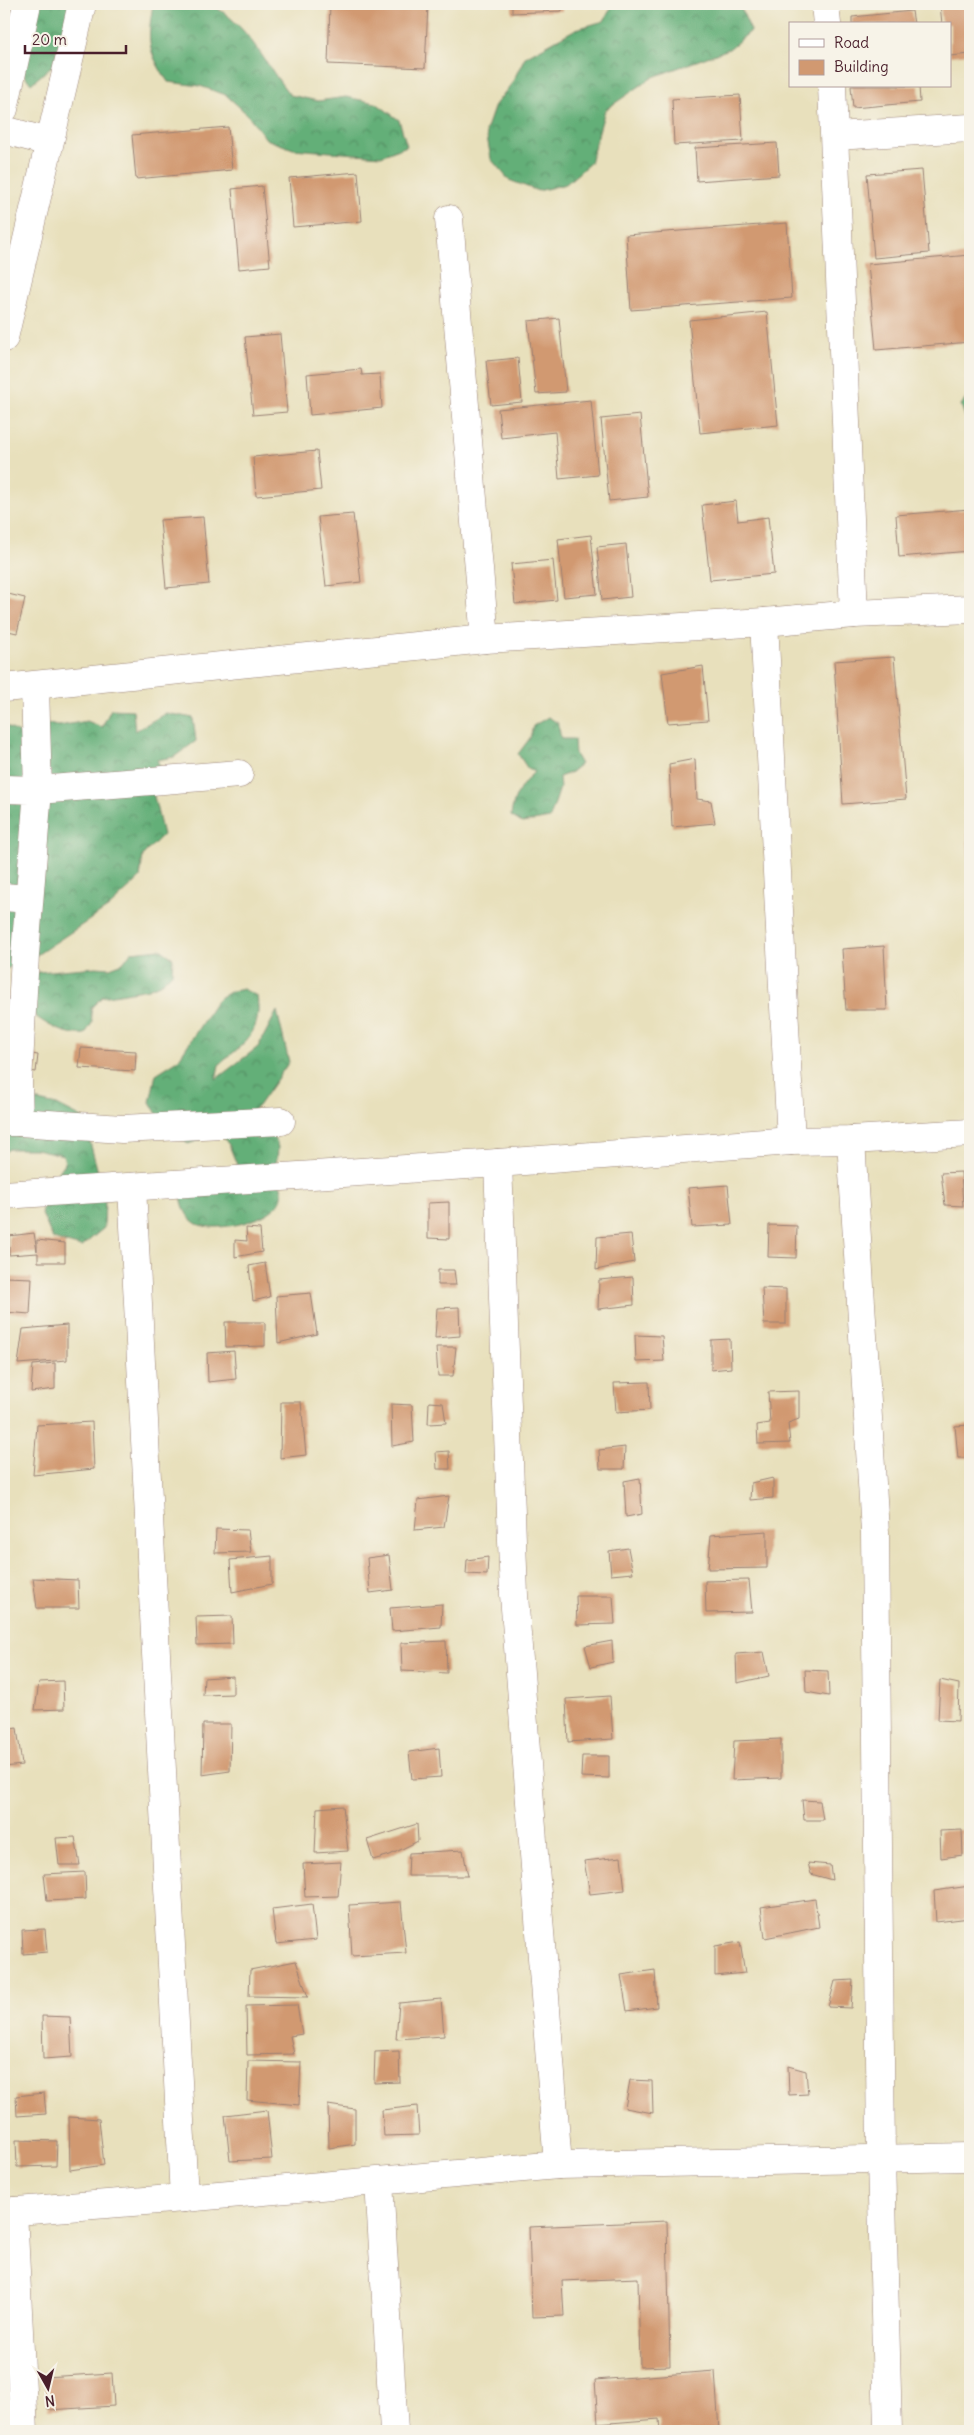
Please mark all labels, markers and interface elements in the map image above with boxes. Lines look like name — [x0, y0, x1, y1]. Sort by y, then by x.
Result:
scale bar — [25, 22, 126, 54]
legend — [789, 22, 952, 88]
text: 20 m — [32, 30, 67, 49]
text: Road — [834, 33, 869, 52]
text: Building — [834, 57, 889, 76]
north arrow — [22, 2362, 72, 2412]
text: N — [44, 2391, 56, 2410]

